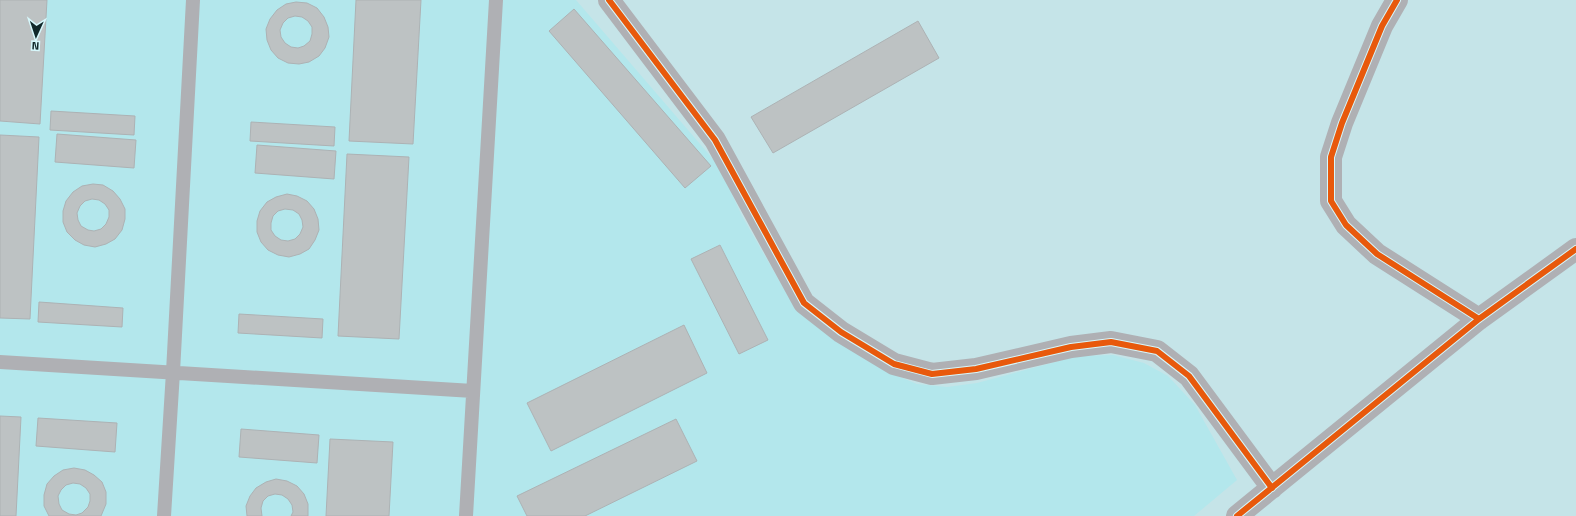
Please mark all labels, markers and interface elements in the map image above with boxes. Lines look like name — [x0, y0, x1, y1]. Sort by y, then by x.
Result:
north arrow — [16, 16, 56, 56]
text: N — [31, 38, 40, 54]

